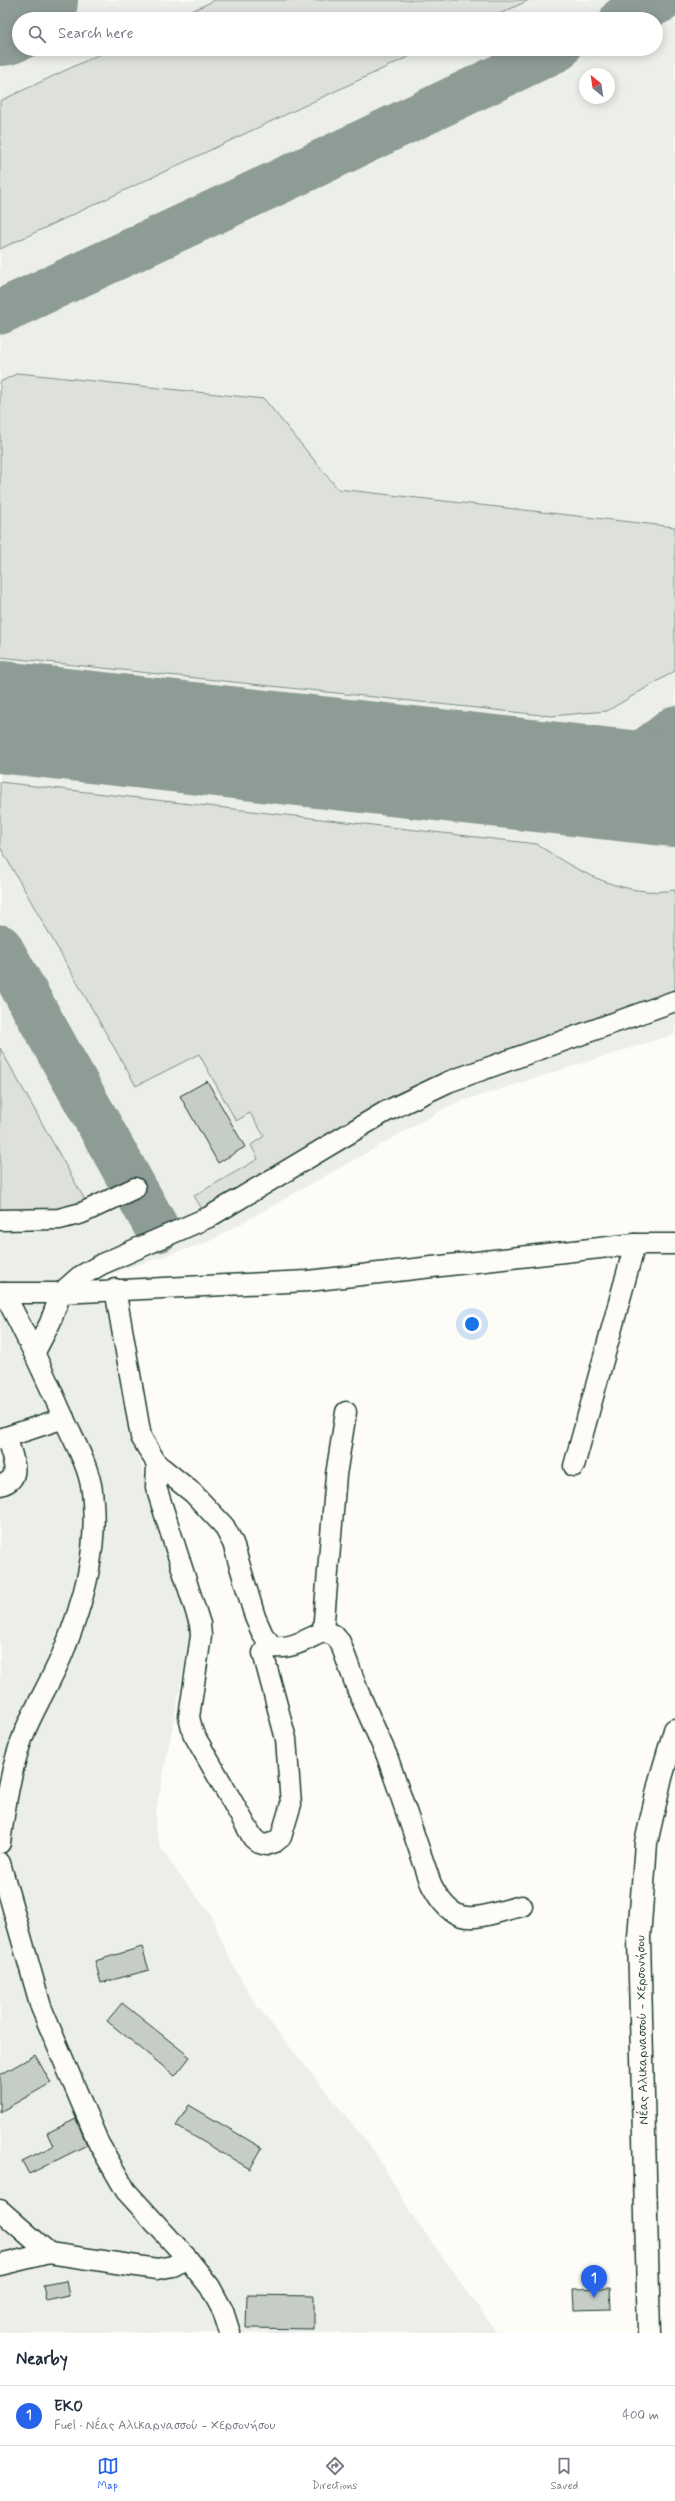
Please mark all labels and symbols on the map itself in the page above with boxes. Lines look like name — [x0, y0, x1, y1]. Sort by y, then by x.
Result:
north arrow — [579, 68, 615, 104]
your location — [462, 1314, 482, 1334]
street label: Νέας Αλικαρνασσού - Χερσονήσου — [632, 1935, 653, 2125]
pin: 1 — [581, 2265, 607, 2298]

